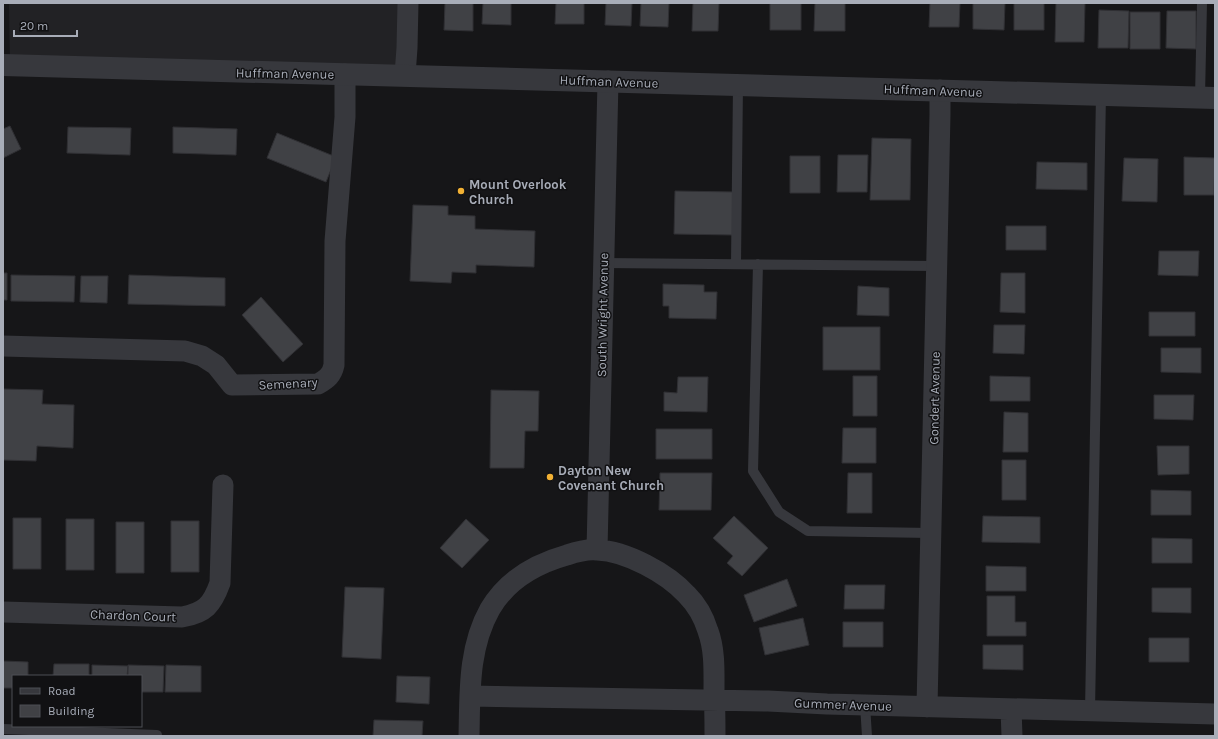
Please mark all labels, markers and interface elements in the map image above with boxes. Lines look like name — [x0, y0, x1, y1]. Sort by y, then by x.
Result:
scale bar — [14, 12, 77, 38]
text: 20 m — [20, 19, 48, 33]
street label: Huffman Avenue — [236, 65, 335, 82]
street label: Huffman Avenue — [559, 72, 659, 91]
street label: Huffman Avenue — [883, 81, 983, 100]
place label: Mount Overlook Church — [469, 177, 567, 207]
marker: Mount Overlook Church — [456, 186, 466, 196]
street label: South Wright Avenue — [594, 252, 611, 377]
street label: Gondert Avenue — [926, 351, 943, 445]
street label: Semenary — [258, 374, 318, 393]
place label: Dayton New Covenant Church — [558, 463, 664, 493]
marker: Dayton New Covenant Church — [545, 472, 555, 482]
street label: Chardon Court — [90, 607, 176, 624]
legend — [12, 675, 142, 727]
text: Road — [48, 684, 76, 698]
street label: Gummer Avenue — [794, 695, 892, 714]
text: Building — [48, 704, 95, 718]

